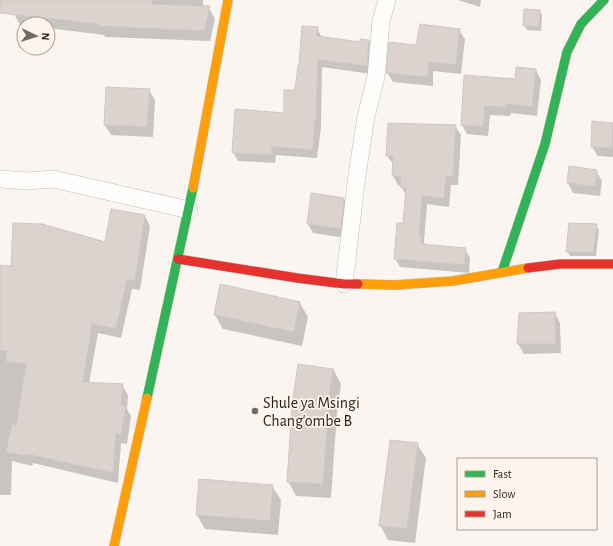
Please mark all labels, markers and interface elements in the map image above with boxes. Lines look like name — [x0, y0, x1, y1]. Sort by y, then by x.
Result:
north arrow — [16, 16, 56, 56]
text: N — [40, 32, 51, 41]
place label: Shule ya Msingi Chang'ombe B — [263, 395, 360, 429]
marker: Shule ya Msingi Chang'ombe B — [250, 406, 260, 416]
legend — [457, 458, 597, 530]
text: Fast — [493, 468, 512, 480]
text: Slow — [493, 488, 515, 500]
text: Jam — [493, 508, 512, 520]

